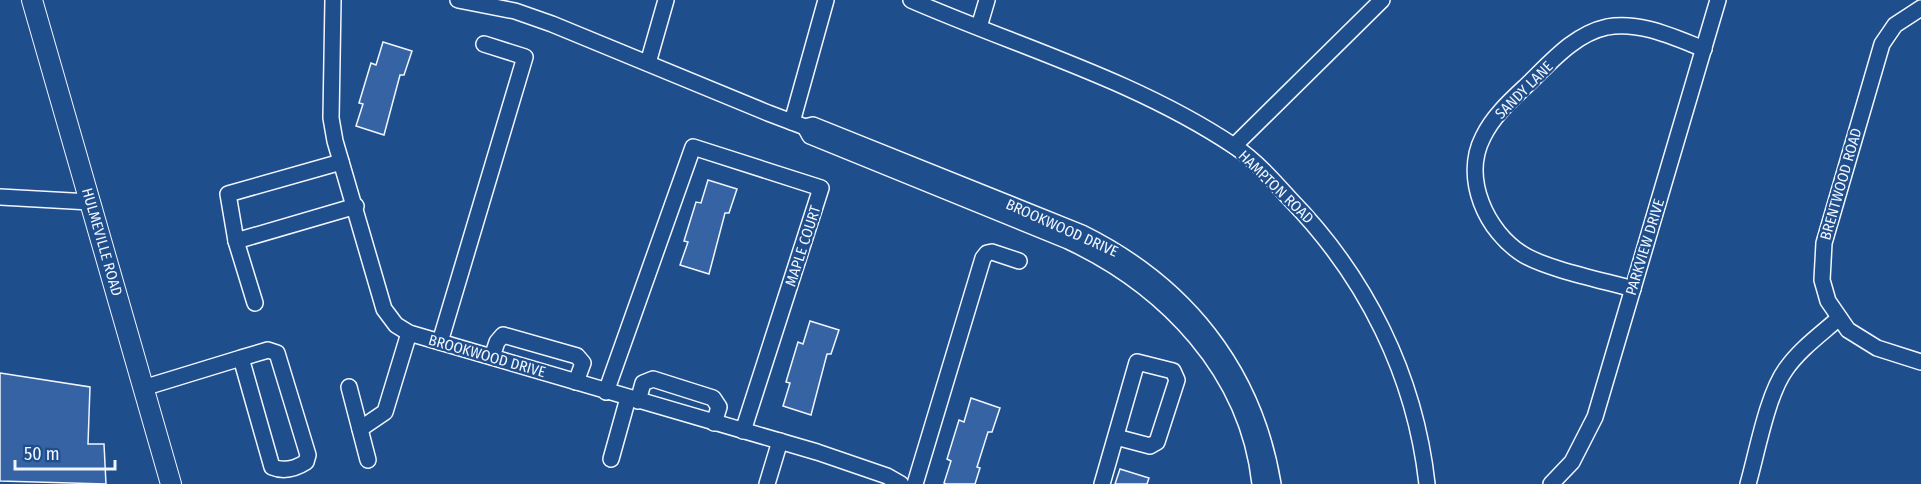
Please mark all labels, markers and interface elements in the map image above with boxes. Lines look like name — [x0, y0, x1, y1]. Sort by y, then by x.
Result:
street label: SANDY LANE — [1491, 57, 1557, 123]
street label: BRENTWOOD ROAD — [1816, 126, 1866, 242]
street label: HAMPTON ROAD — [1235, 147, 1317, 227]
street label: HULMEVILLE ROAD — [78, 186, 126, 298]
street label: BROOKWOOD DRIVE — [1003, 195, 1121, 261]
street label: PARKVIEW DRIVE — [1622, 197, 1668, 297]
street label: MAPLE COURT — [781, 203, 825, 289]
street label: BROOKWOOD DRIVE — [426, 331, 548, 381]
scale bar — [15, 433, 116, 471]
text: 50 m — [24, 443, 60, 465]

